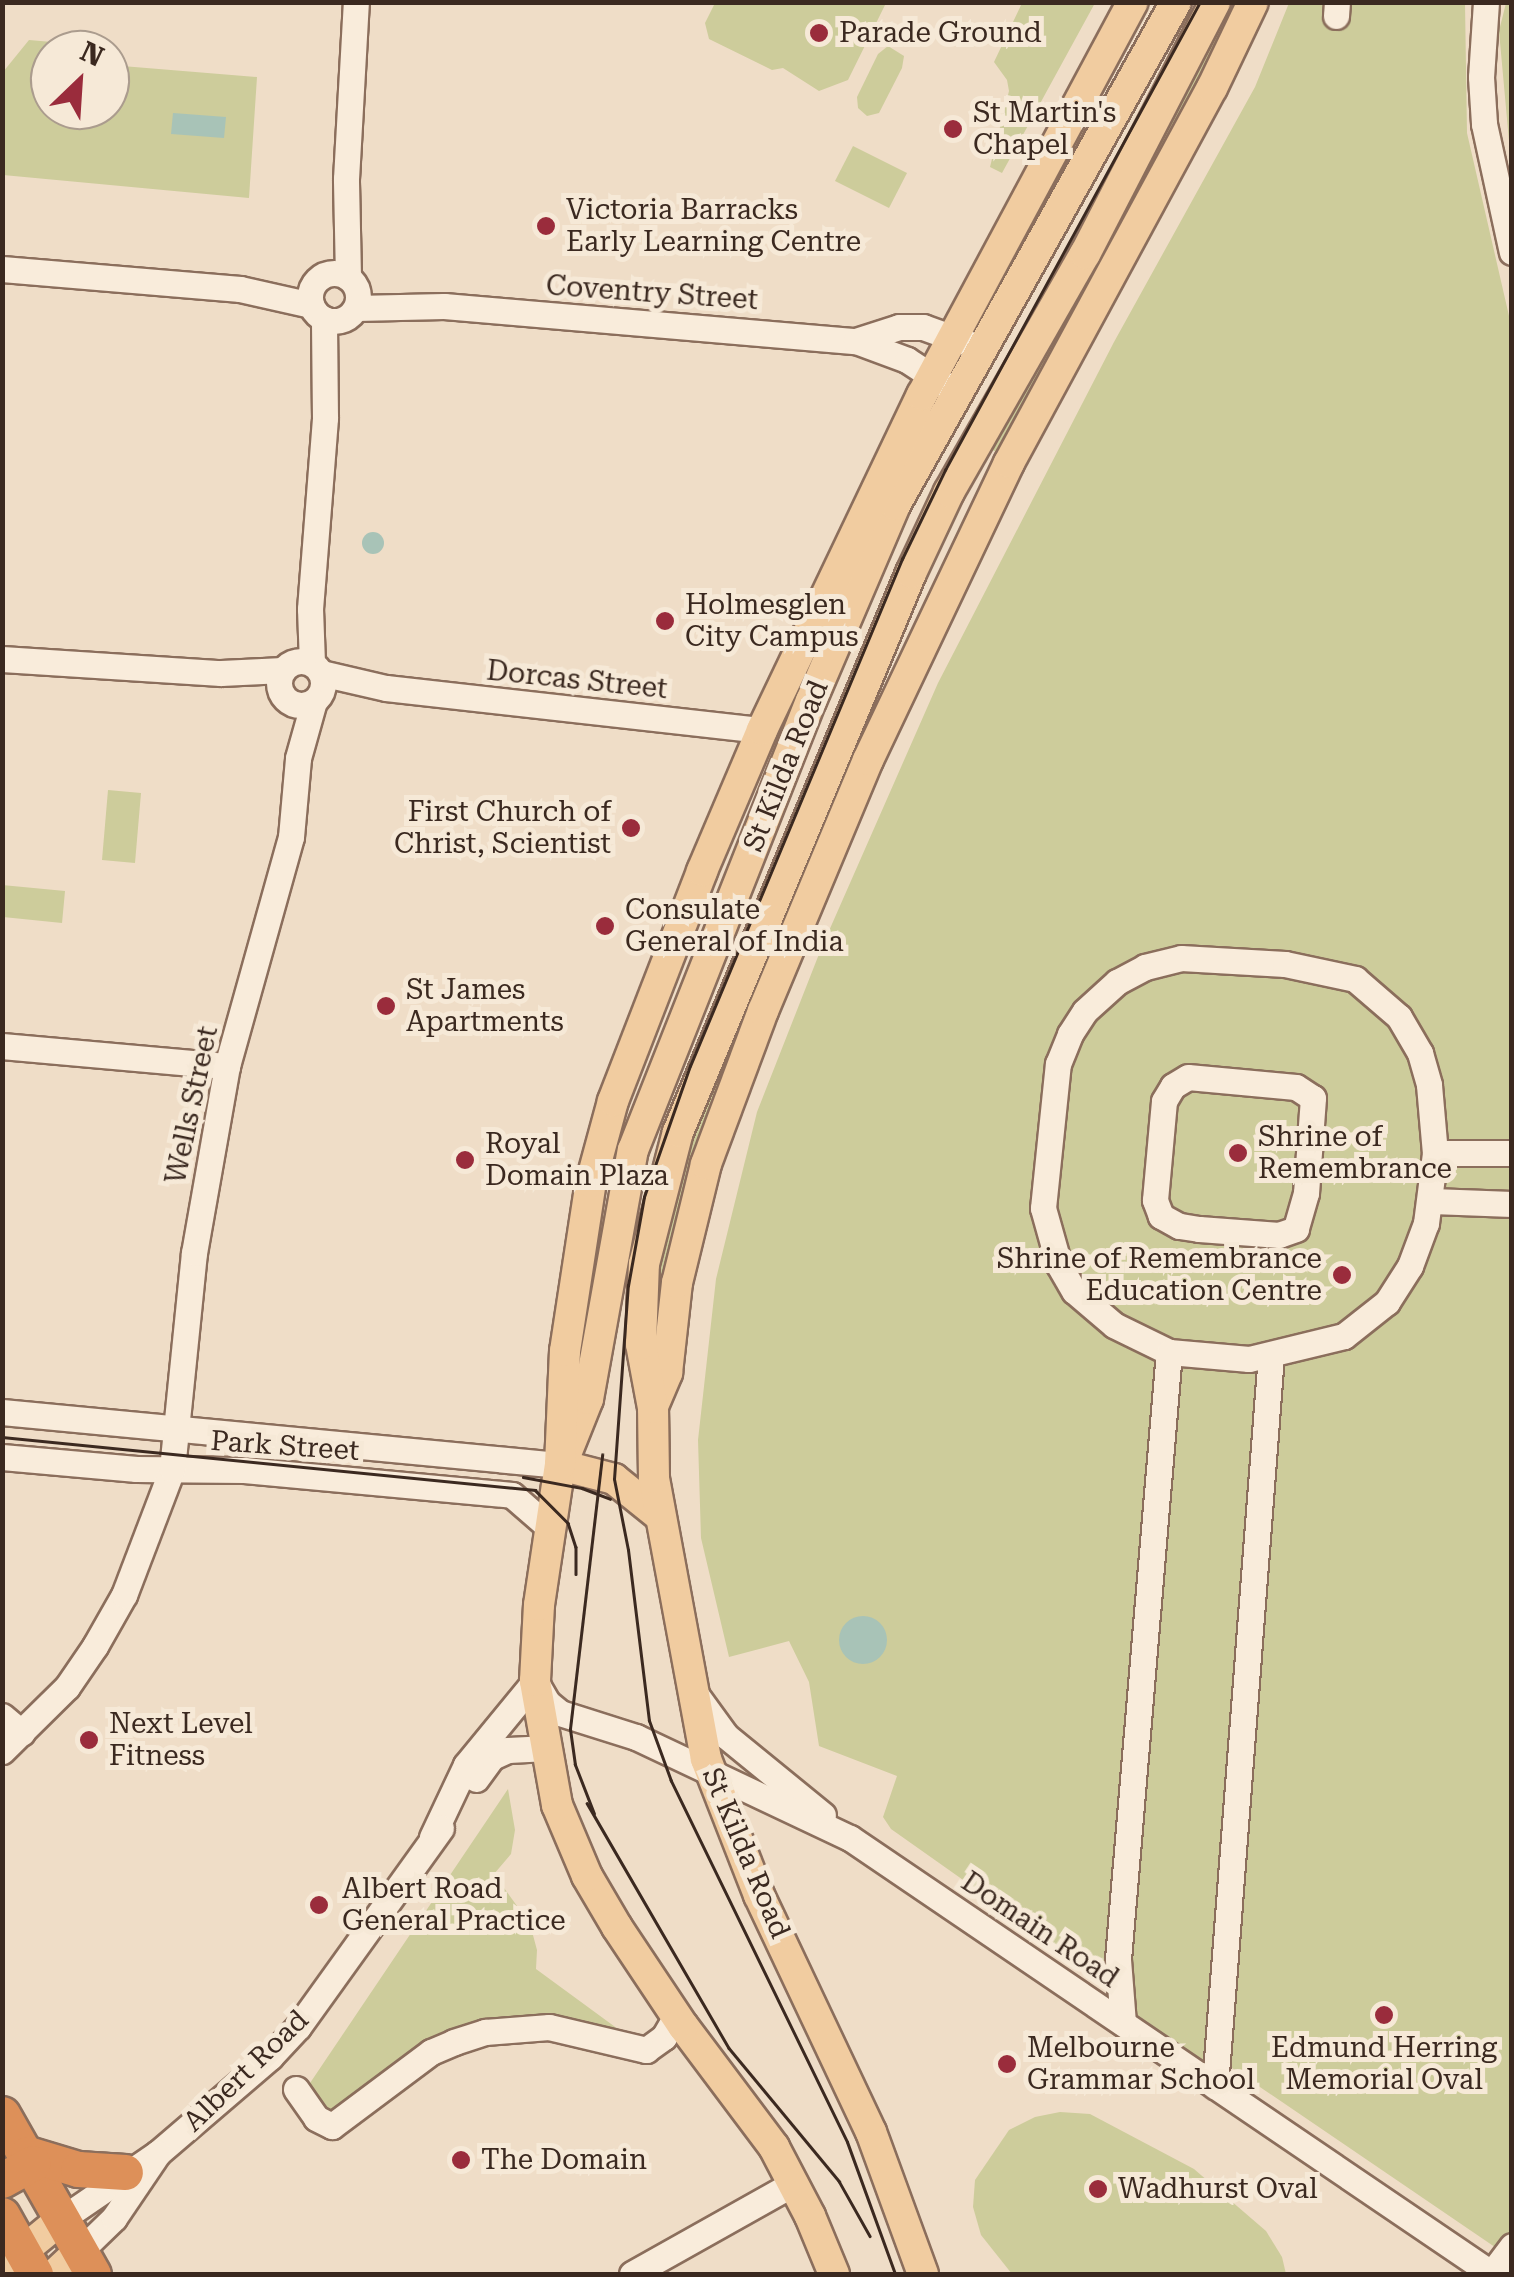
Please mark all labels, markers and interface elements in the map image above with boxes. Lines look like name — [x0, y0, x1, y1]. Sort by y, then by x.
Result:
place label: Parade Ground — [839, 16, 1042, 50]
marker: Parade Ground — [808, 22, 830, 44]
north arrow — [30, 30, 130, 130]
text: N — [75, 35, 109, 74]
place label: St Martin's Chapel — [973, 96, 1116, 162]
marker: St Martin's Chapel — [942, 118, 964, 140]
place label: Victoria Barracks Early Learning Centre — [566, 193, 861, 259]
marker: Victoria Barracks Early Learning Centre — [535, 215, 557, 237]
street label: Coventry Street — [545, 269, 759, 317]
place label: Holmesglen City Campus — [685, 588, 859, 654]
marker: Holmesglen City Campus — [654, 610, 676, 632]
street label: Dorcas Street — [485, 654, 669, 706]
street label: St Kilda Road — [736, 675, 836, 857]
place label: First Church of Christ, Scientist — [394, 795, 611, 861]
marker: First Church of Christ, Scientist — [620, 817, 642, 839]
place label: Consulate General of India — [625, 893, 844, 959]
marker: Consulate General of India — [594, 915, 616, 937]
place label: St James Apartments — [406, 973, 564, 1039]
marker: St James Apartments — [375, 995, 397, 1017]
street label: Wells Street — [159, 1023, 225, 1187]
place label: Shrine of Remembrance — [1258, 1120, 1452, 1186]
place label: Royal Domain Plaza — [485, 1127, 669, 1193]
marker: Shrine of Remembrance — [1227, 1142, 1249, 1164]
marker: Royal Domain Plaza — [454, 1149, 476, 1171]
place label: Shrine of Remembrance Education Centre — [997, 1242, 1322, 1308]
marker: Shrine of Remembrance Education Centre — [1331, 1264, 1353, 1286]
street label: Park Street — [209, 1424, 361, 1468]
place label: Next Level Fitness — [109, 1707, 253, 1773]
marker: Next Level Fitness — [78, 1729, 100, 1751]
street label: St Kilda Road — [695, 1763, 797, 1943]
street label: Domain Road — [955, 1865, 1125, 1995]
place label: Albert Road General Practice — [342, 1872, 566, 1938]
marker: Albert Road General Practice — [306, 1892, 332, 1918]
street label: Albert Road — [177, 2003, 315, 2139]
marker: Edmund Herring Memorial Oval — [1373, 2004, 1395, 2026]
place label: Melbourne Grammar School — [1027, 2031, 1255, 2097]
place label: Edmund Herring Memorial Oval — [1271, 2031, 1497, 2097]
marker: Melbourne Grammar School — [996, 2053, 1018, 2075]
place label: The Domain — [481, 2143, 647, 2177]
marker: The Domain — [450, 2149, 472, 2171]
place label: Wadhurst Oval — [1118, 2172, 1318, 2206]
marker: Wadhurst Oval — [1087, 2178, 1109, 2200]

